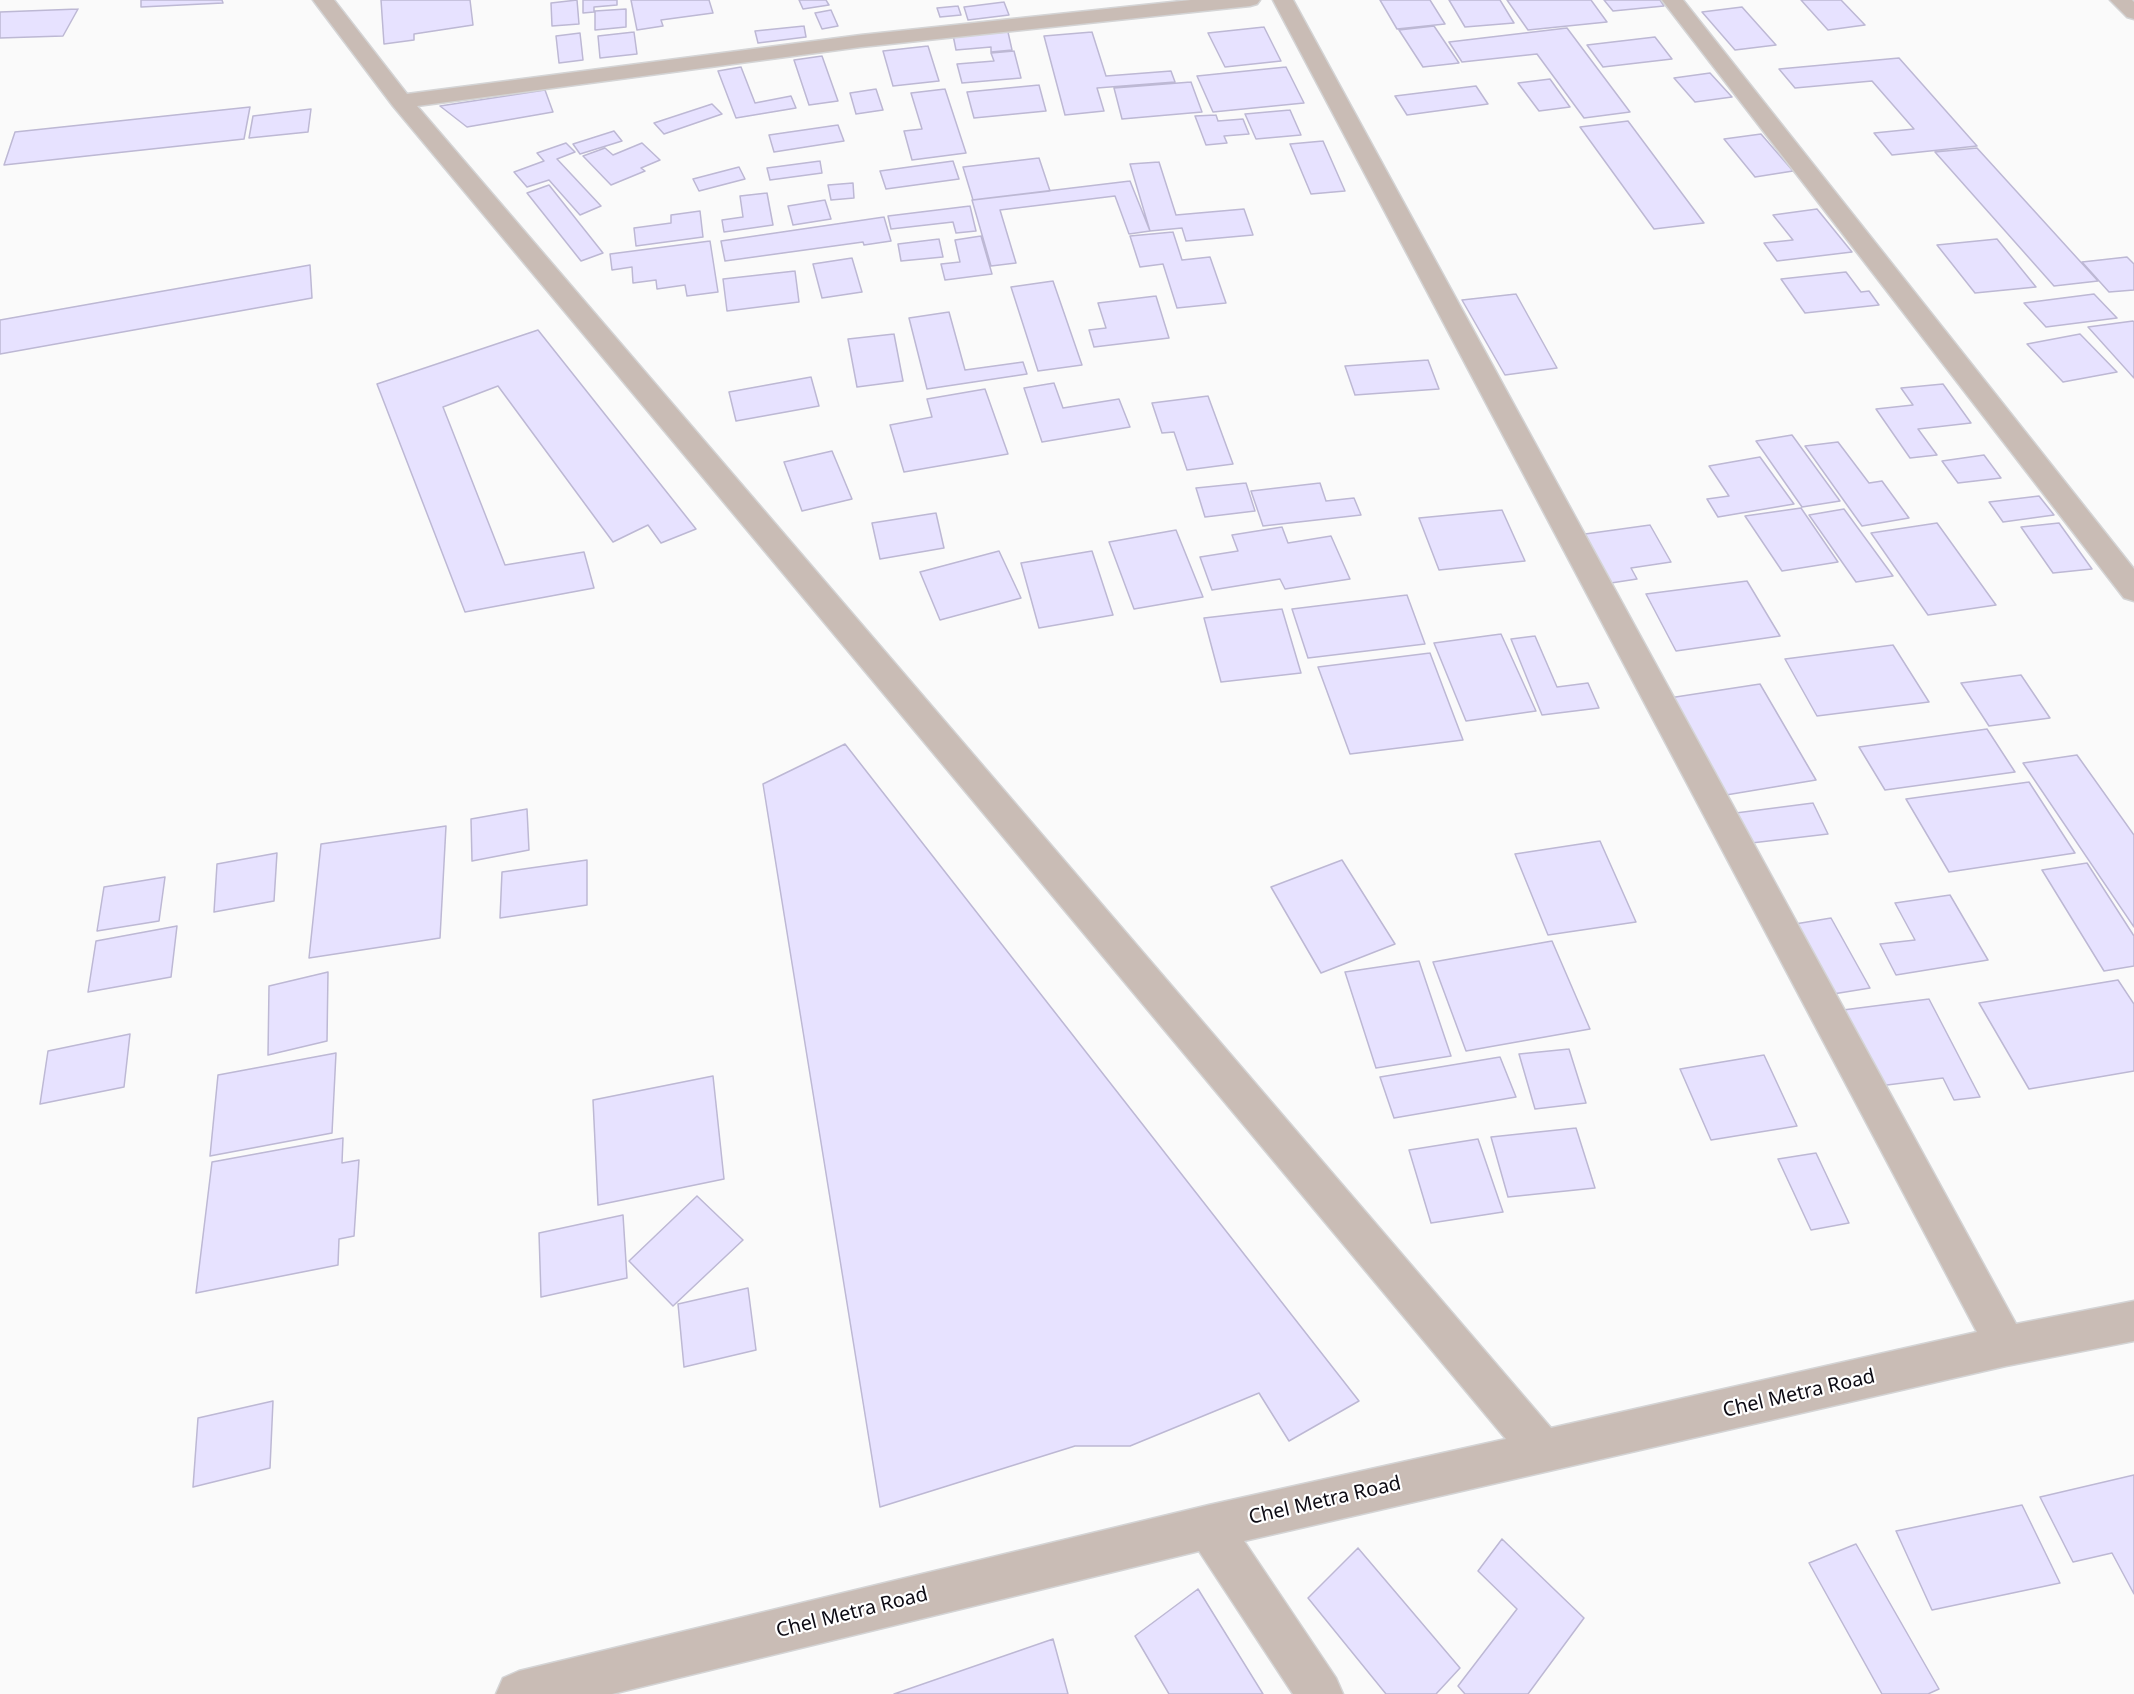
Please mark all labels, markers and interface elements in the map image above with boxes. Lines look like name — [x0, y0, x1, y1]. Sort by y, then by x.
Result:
street label: Chel Metra Road — [1720, 1365, 1878, 1423]
street label: Chel Metra Road — [1246, 1472, 1404, 1530]
street label: Chel Metra Road — [774, 1583, 930, 1643]

